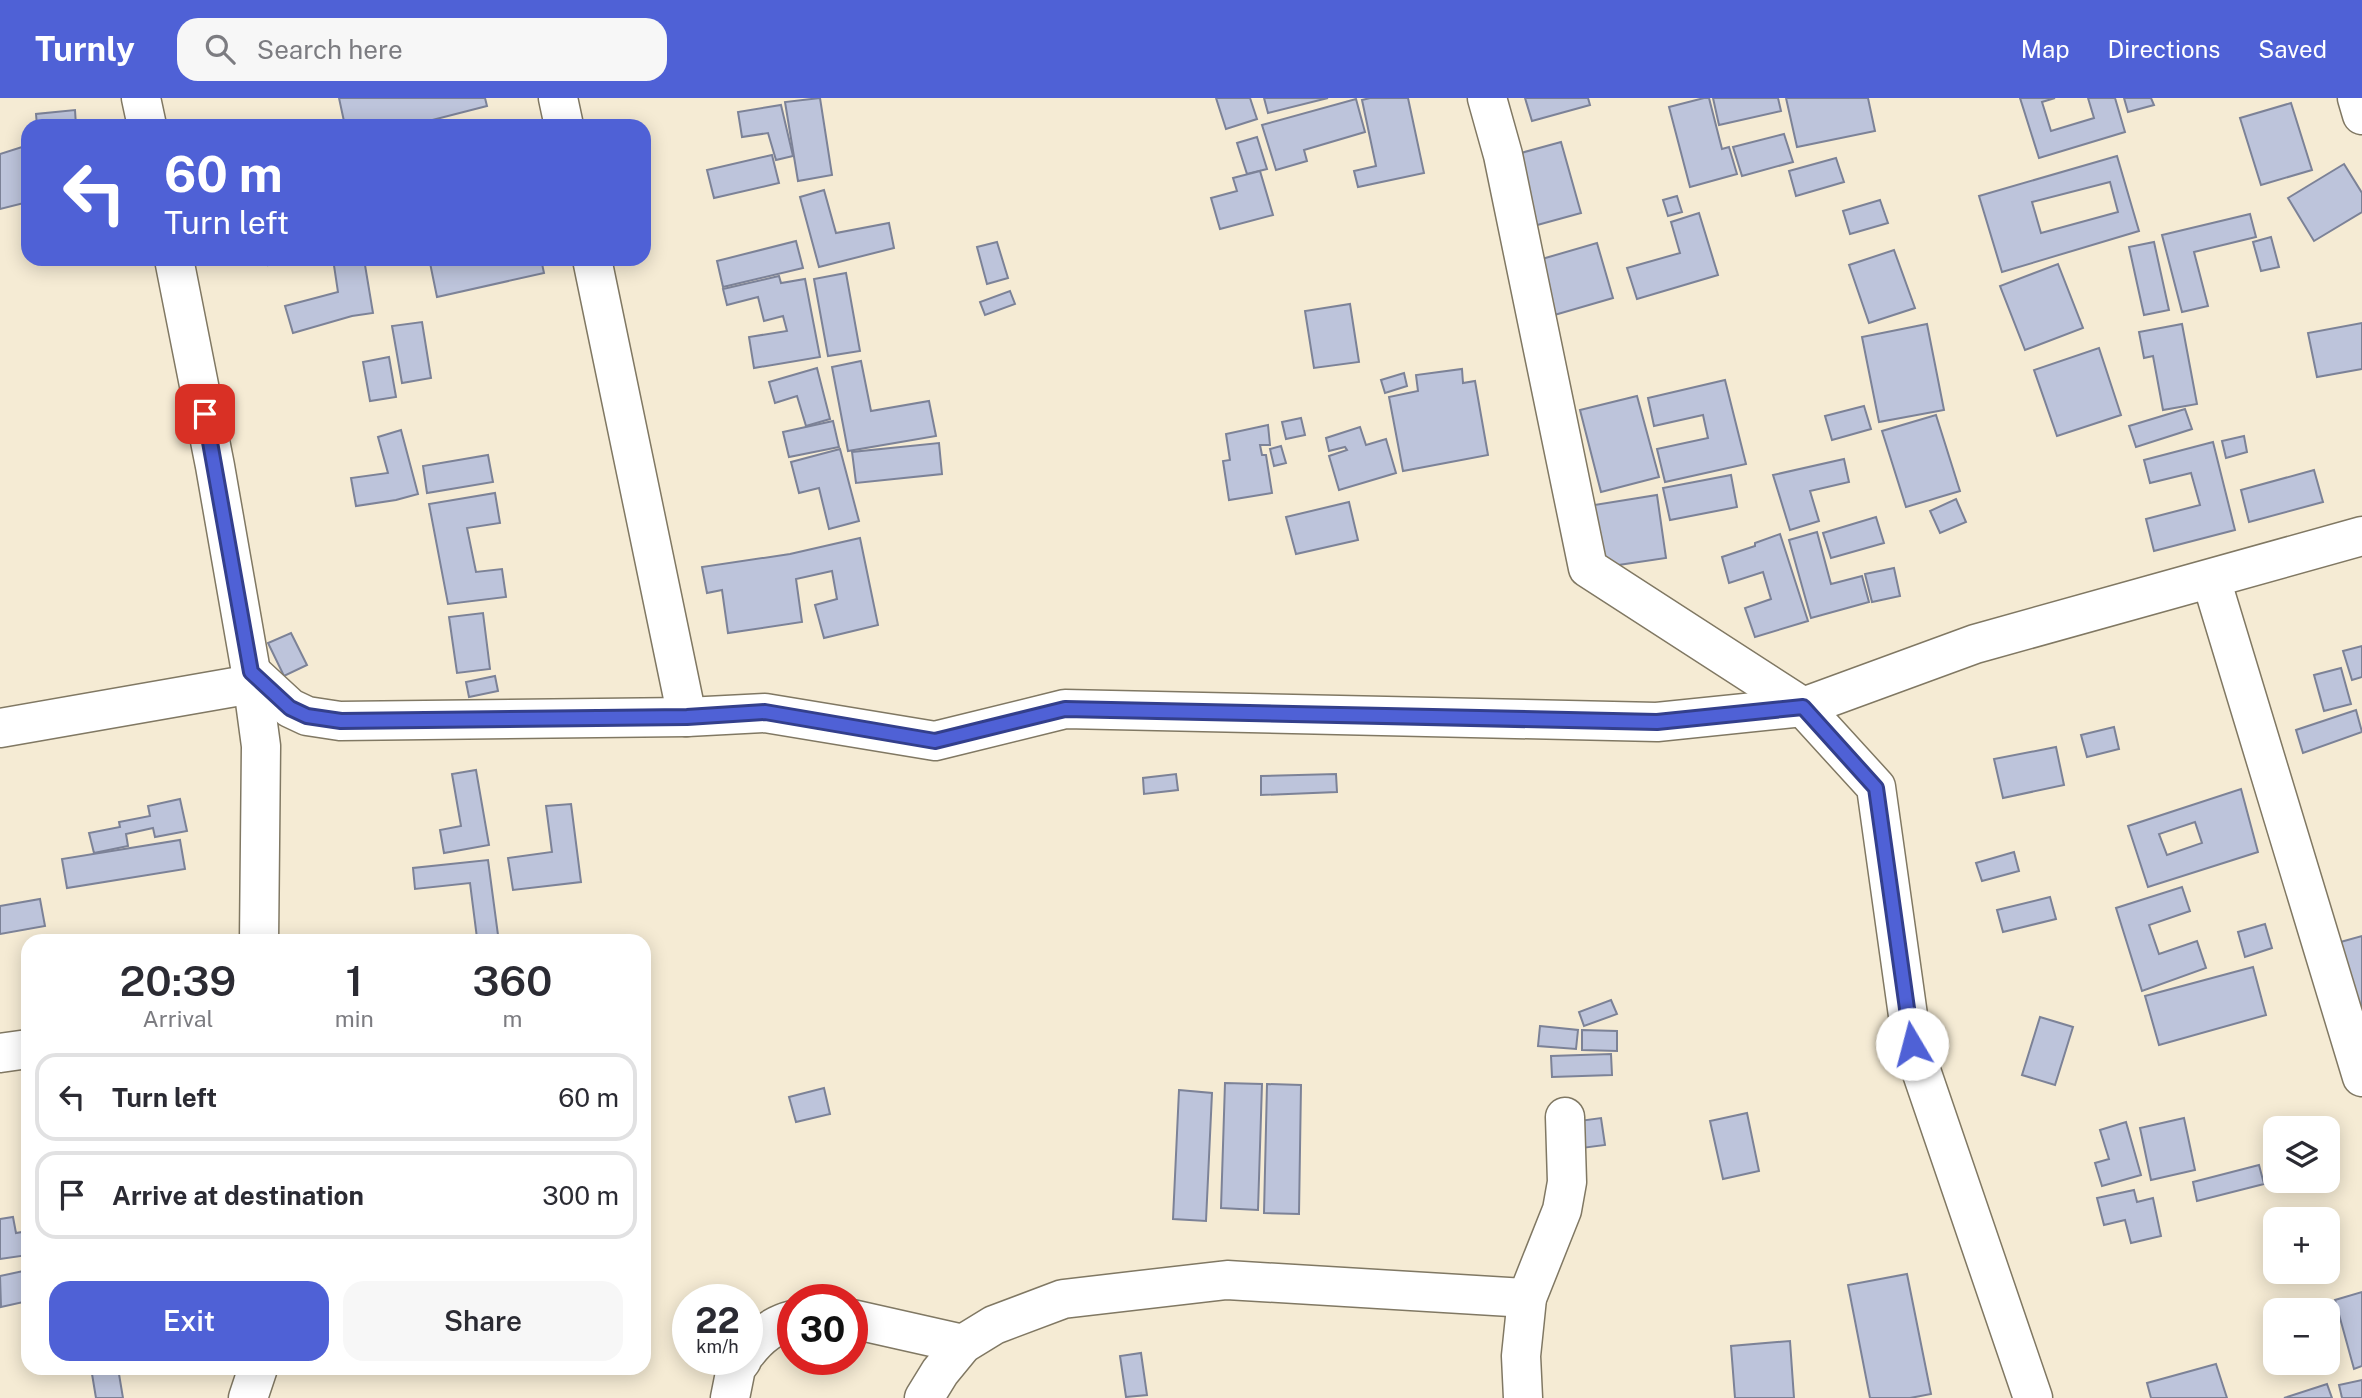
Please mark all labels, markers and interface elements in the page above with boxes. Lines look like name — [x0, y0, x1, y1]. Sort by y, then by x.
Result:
search box — [177, 18, 667, 81]
text: Turnly — [35, 30, 135, 68]
icon: search — [201, 30, 239, 68]
text: Search here — [257, 34, 403, 65]
text: Map — [2021, 35, 2070, 63]
text: Directions — [2108, 35, 2220, 63]
text: Saved — [2258, 35, 2327, 63]
text: 60 m — [164, 145, 283, 203]
icon: left — [49, 147, 140, 238]
text: Turn left — [164, 204, 289, 241]
pin — [175, 384, 235, 444]
icon: arrive — [186, 395, 224, 433]
text: 20:39 — [119, 956, 236, 1005]
text: 1 — [346, 956, 363, 1005]
text: 360 — [472, 956, 553, 1005]
text: Arrival — [142, 1005, 213, 1032]
text: min — [335, 1005, 374, 1032]
text: m — [502, 1005, 522, 1032]
position arrow — [1875, 1007, 1949, 1081]
icon: left — [53, 1078, 91, 1116]
text: Turn left — [112, 1082, 217, 1113]
text: 60 m — [558, 1082, 619, 1113]
map controls — [2263, 1116, 2340, 1375]
button: layers — [2263, 1116, 2340, 1193]
icon: arrive — [53, 1176, 91, 1214]
text: Arrive at destination — [112, 1180, 364, 1211]
text: 300 m — [542, 1180, 619, 1211]
button: + — [2263, 1207, 2340, 1284]
button: Exit — [49, 1281, 329, 1361]
button: Share — [343, 1281, 623, 1361]
speed limit sign: 30 — [777, 1284, 868, 1375]
button: − — [2263, 1298, 2340, 1375]
text: 22 — [695, 1300, 740, 1341]
text: km/h — [696, 1336, 739, 1357]

